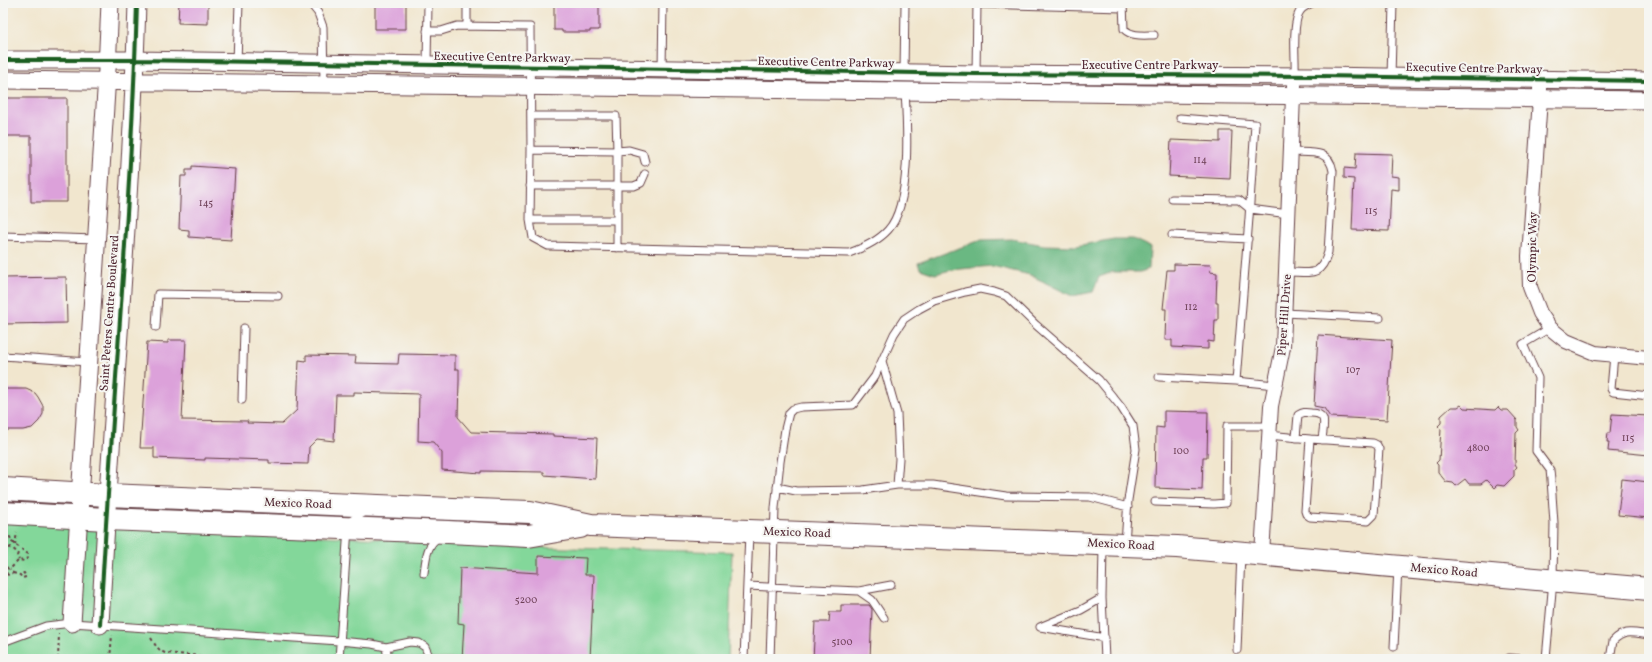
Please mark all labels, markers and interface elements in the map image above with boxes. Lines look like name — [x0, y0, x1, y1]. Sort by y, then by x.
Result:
street label: Executive Centre Parkway — [433, 49, 571, 67]
street label: Executive Centre Parkway — [757, 54, 895, 72]
street label: Executive Centre Parkway — [1081, 58, 1219, 74]
street label: Executive Centre Parkway — [1405, 60, 1543, 78]
house number: 114 — [1193, 153, 1207, 167]
house number: 145 — [199, 196, 213, 210]
house number: 115 — [1365, 204, 1377, 218]
street label: Olympic Way — [1524, 211, 1542, 282]
street label: Saint Peters Centre Boulevard — [97, 234, 123, 392]
street label: Piper Hill Drive — [1274, 273, 1296, 357]
house number: 112 — [1184, 300, 1198, 314]
house number: 107 — [1346, 363, 1361, 377]
house number: 115 — [1622, 431, 1634, 445]
house number: 4800 — [1466, 441, 1490, 455]
house number: 100 — [1173, 444, 1189, 458]
street label: Mexico Road — [264, 495, 332, 513]
street label: Mexico Road — [763, 524, 831, 542]
street label: Mexico Road — [1087, 535, 1155, 555]
street label: Mexico Road — [1409, 560, 1479, 582]
house number: 5200 — [515, 593, 537, 607]
house number: 5100 — [832, 635, 852, 649]

